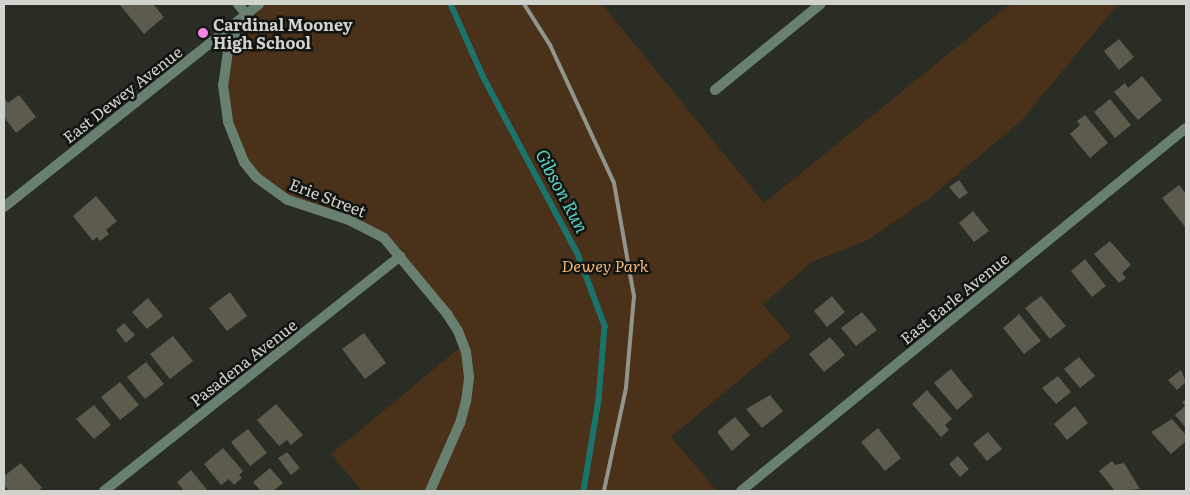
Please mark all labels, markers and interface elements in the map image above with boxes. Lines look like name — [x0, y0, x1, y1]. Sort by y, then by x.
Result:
place label: Cardinal Mooney High School — [213, 14, 353, 52]
marker: Cardinal Mooney High School — [197, 27, 209, 39]
street label: East Dewey Avenue — [59, 42, 185, 146]
water label: Gibson Run — [531, 146, 593, 236]
street label: Erie Street — [287, 174, 369, 220]
street label: East Earle Avenue — [896, 248, 1012, 348]
park label: Dewey Park — [561, 255, 649, 275]
street label: Pasadena Avenue — [186, 314, 300, 410]

